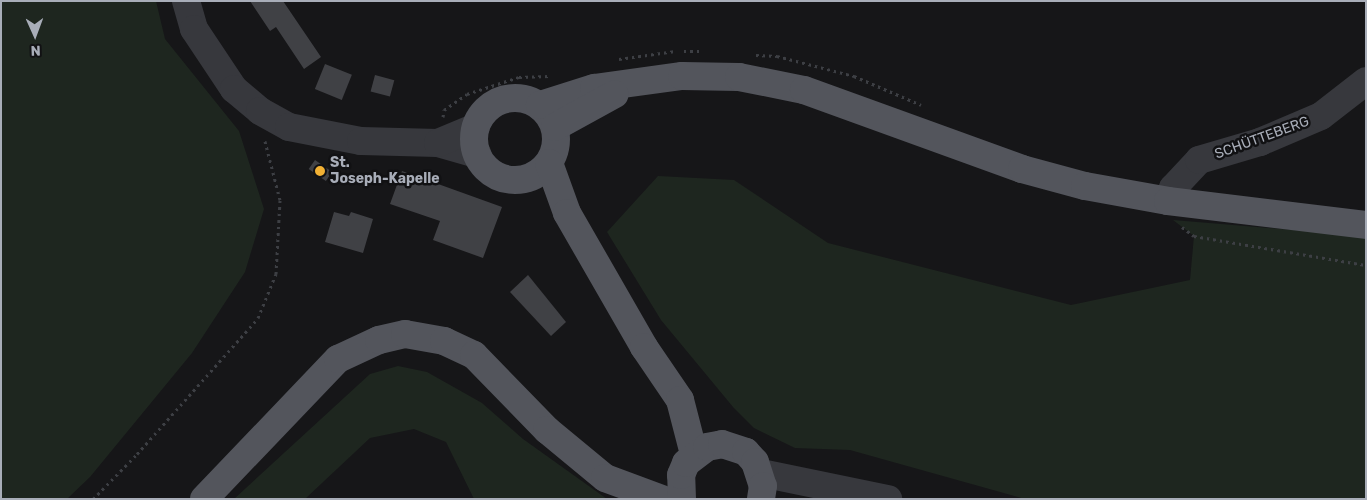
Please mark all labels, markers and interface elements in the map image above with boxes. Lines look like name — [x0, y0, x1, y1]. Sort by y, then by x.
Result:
north arrow — [10, 10, 60, 60]
text: N — [30, 42, 41, 59]
street label: SCHÜTTEBERG — [1213, 113, 1311, 163]
place label: St. Joseph-Kapelle — [330, 155, 439, 188]
marker: St. Joseph-Kapelle — [314, 165, 326, 177]

